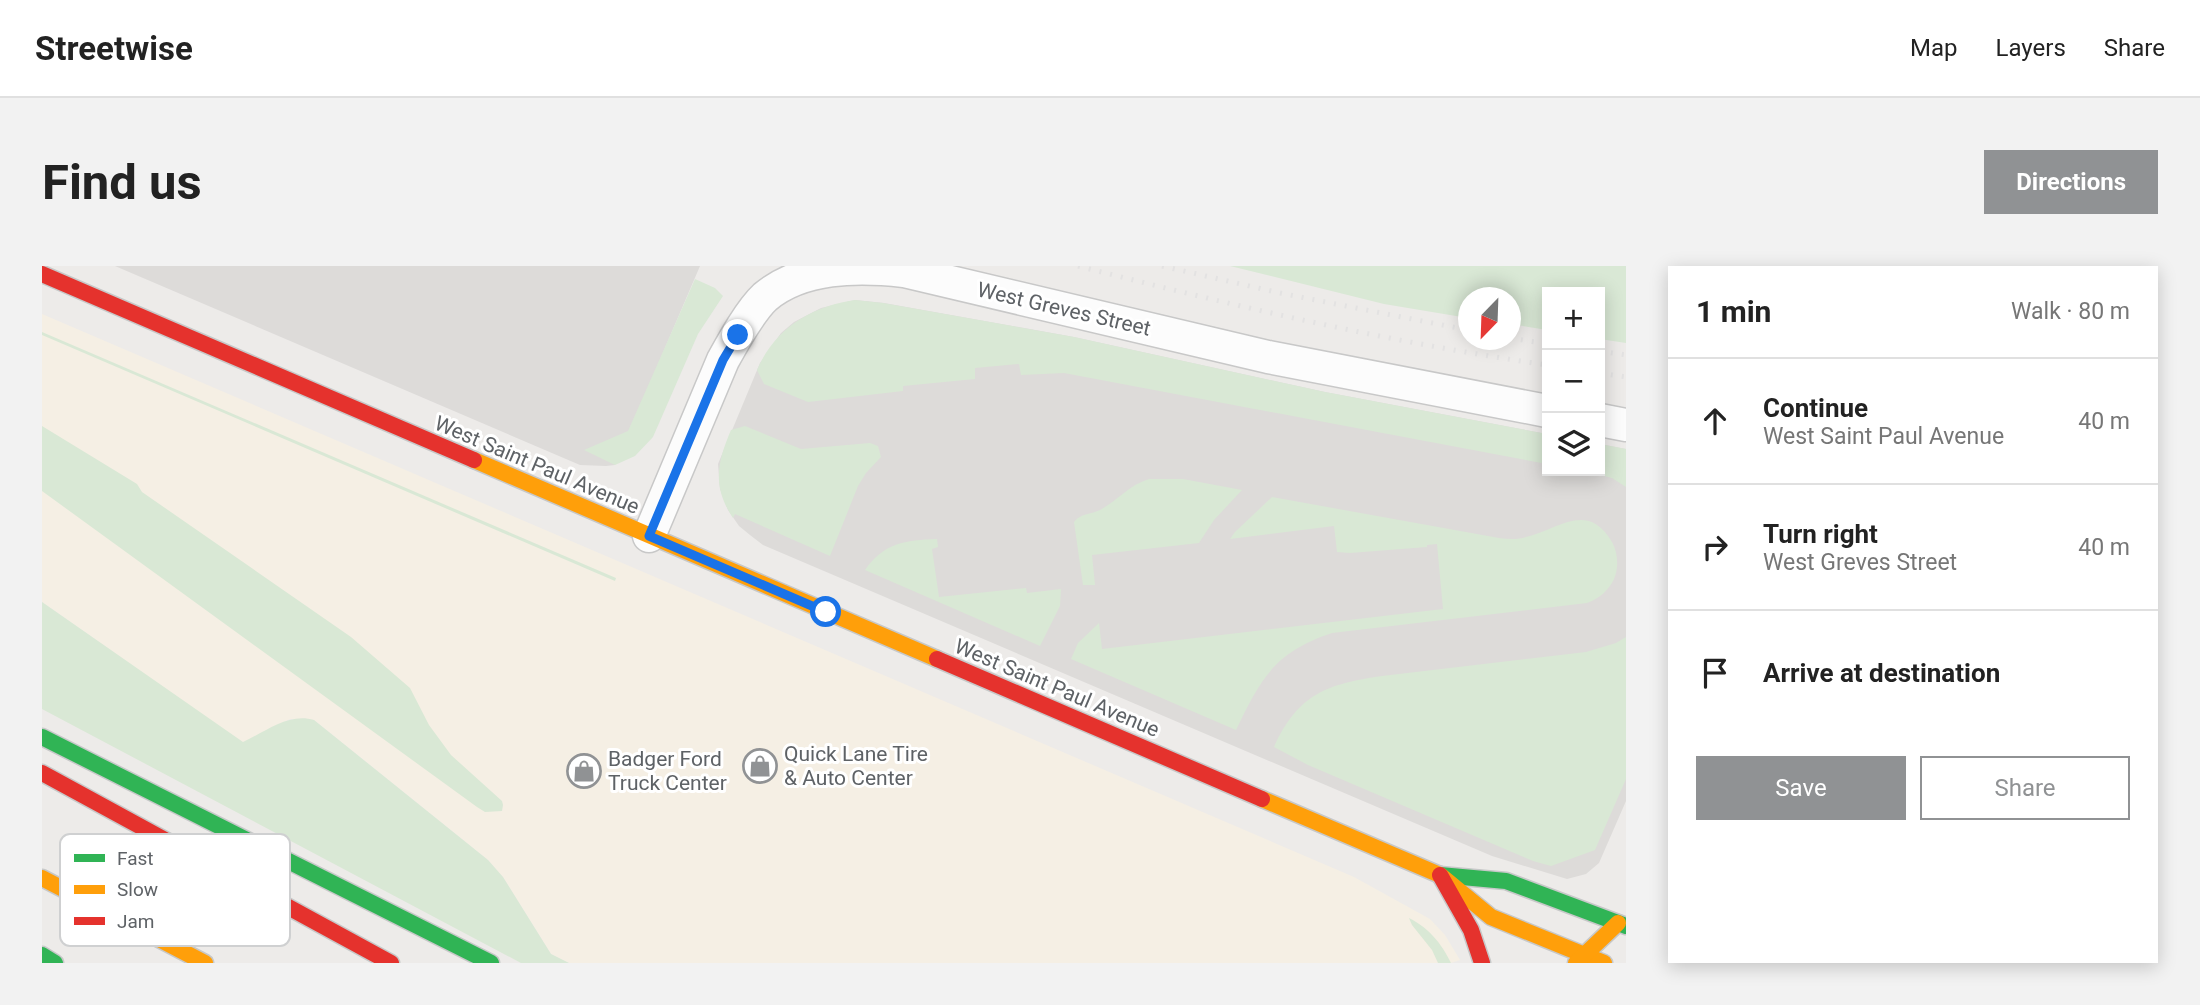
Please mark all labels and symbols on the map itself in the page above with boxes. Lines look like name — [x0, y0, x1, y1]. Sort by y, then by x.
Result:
street label: West Greves Street — [975, 277, 1153, 341]
north arrow — [1458, 287, 1521, 350]
route end — [722, 319, 753, 350]
street label: West Saint Paul Avenue — [431, 411, 643, 519]
route start — [810, 596, 841, 627]
street label: West Saint Paul Avenue — [951, 634, 1163, 742]
place label: Quick Lane Tire & Auto Center — [784, 742, 928, 790]
place label: Badger Ford Truck Center — [608, 747, 727, 795]
shop icon: Quick Lane Tire & Auto Center — [741, 747, 779, 785]
shop icon: Badger Ford Truck Center — [565, 752, 603, 790]
legend — [60, 834, 290, 946]
text: Fast — [117, 847, 154, 870]
text: Slow — [117, 878, 158, 901]
text: Jam — [117, 910, 154, 933]

